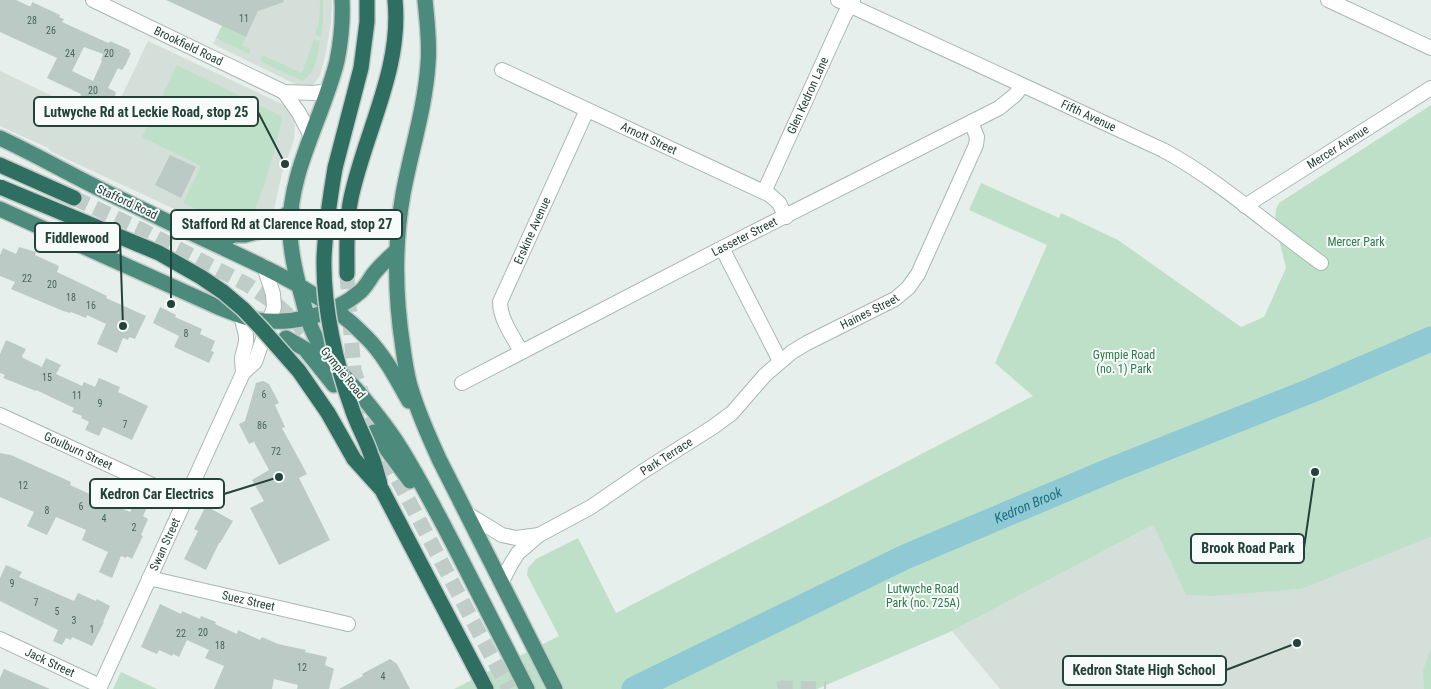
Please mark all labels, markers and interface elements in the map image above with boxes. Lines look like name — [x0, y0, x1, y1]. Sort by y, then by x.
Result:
house number: 11 — [239, 13, 249, 24]
house number: 28 — [27, 15, 37, 26]
street label: Brookfield Road — [152, 23, 225, 69]
house number: 26 — [46, 25, 56, 36]
house number: 24 — [65, 48, 75, 59]
house number: 20 — [104, 48, 114, 59]
street label: Glen Kedron Lane — [784, 54, 832, 136]
house number: 20 — [88, 85, 98, 96]
callout: Lutwyche Rd at Leckie Road, stop 25 — [34, 97, 258, 126]
street label: Fifth Avenue — [1059, 97, 1119, 135]
text: Lutwyche Rd at Leckie Road, stop 25 — [44, 104, 248, 120]
street label: Arnott Street — [618, 119, 680, 158]
street label: Mercer Avenue — [1304, 122, 1372, 172]
street label: Stafford Road — [94, 182, 160, 222]
street label: Erskine Avenue — [511, 195, 554, 267]
callout: Stafford Rd at Clarence Road, stop 27 — [171, 210, 402, 239]
street label: Lasseter Street — [709, 214, 780, 259]
text: Stafford Rd at Clarence Road, stop 27 — [182, 216, 392, 232]
callout: Fiddlewood — [35, 223, 120, 252]
text: Fiddlewood — [45, 230, 109, 246]
park label: Mercer Park — [1327, 235, 1385, 249]
house number: 22 — [22, 273, 32, 284]
house number: 20 — [47, 279, 57, 290]
street label: Haines Street — [838, 291, 903, 332]
house number: 18 — [66, 292, 76, 303]
house number: 16 — [86, 300, 96, 311]
house number: 8 — [184, 328, 189, 339]
street label: Gympie Road — [318, 344, 368, 402]
park label: Gympie Road (no. 1) Park — [1093, 348, 1155, 376]
house number: 15 — [42, 372, 52, 383]
house number: 6 — [262, 389, 267, 400]
house number: 11 — [72, 390, 82, 401]
house number: 9 — [98, 398, 103, 409]
house number: 7 — [123, 419, 128, 430]
house number: 86 — [257, 420, 267, 431]
street label: Goulburn Street — [42, 429, 115, 473]
street label: Park Terrace — [638, 435, 696, 478]
house number: 72 — [271, 446, 281, 457]
callout: Kedron Car Electrics — [90, 479, 224, 508]
house number: 12 — [18, 480, 28, 491]
water label: Kedron Brook — [992, 483, 1065, 526]
text: Kedron Car Electrics — [100, 486, 214, 502]
house number: 6 — [79, 501, 84, 512]
house number: 8 — [45, 505, 50, 516]
house number: 4 — [102, 513, 107, 524]
street label: Swan Street — [147, 515, 183, 573]
house number: 2 — [132, 522, 137, 533]
callout: Brook Road Park — [1191, 534, 1304, 563]
text: Brook Road Park — [1201, 540, 1295, 556]
house number: 9 — [10, 578, 15, 589]
park label: Lutwyche Road Park (no. 725A) — [886, 582, 960, 610]
street label: Suez Street — [221, 588, 277, 614]
house number: 7 — [34, 597, 39, 608]
house number: 5 — [55, 606, 60, 617]
house number: 3 — [72, 615, 77, 626]
house number: 1 — [90, 624, 94, 635]
house number: 20 — [198, 627, 208, 638]
house number: 22 — [176, 628, 186, 639]
house number: 18 — [215, 640, 225, 651]
street label: Jack Street — [23, 645, 77, 680]
callout: Kedron State High School — [1063, 656, 1226, 685]
house number: 12 — [297, 662, 307, 673]
text: Kedron State High School — [1073, 662, 1215, 678]
house number: 4 — [381, 671, 386, 682]

